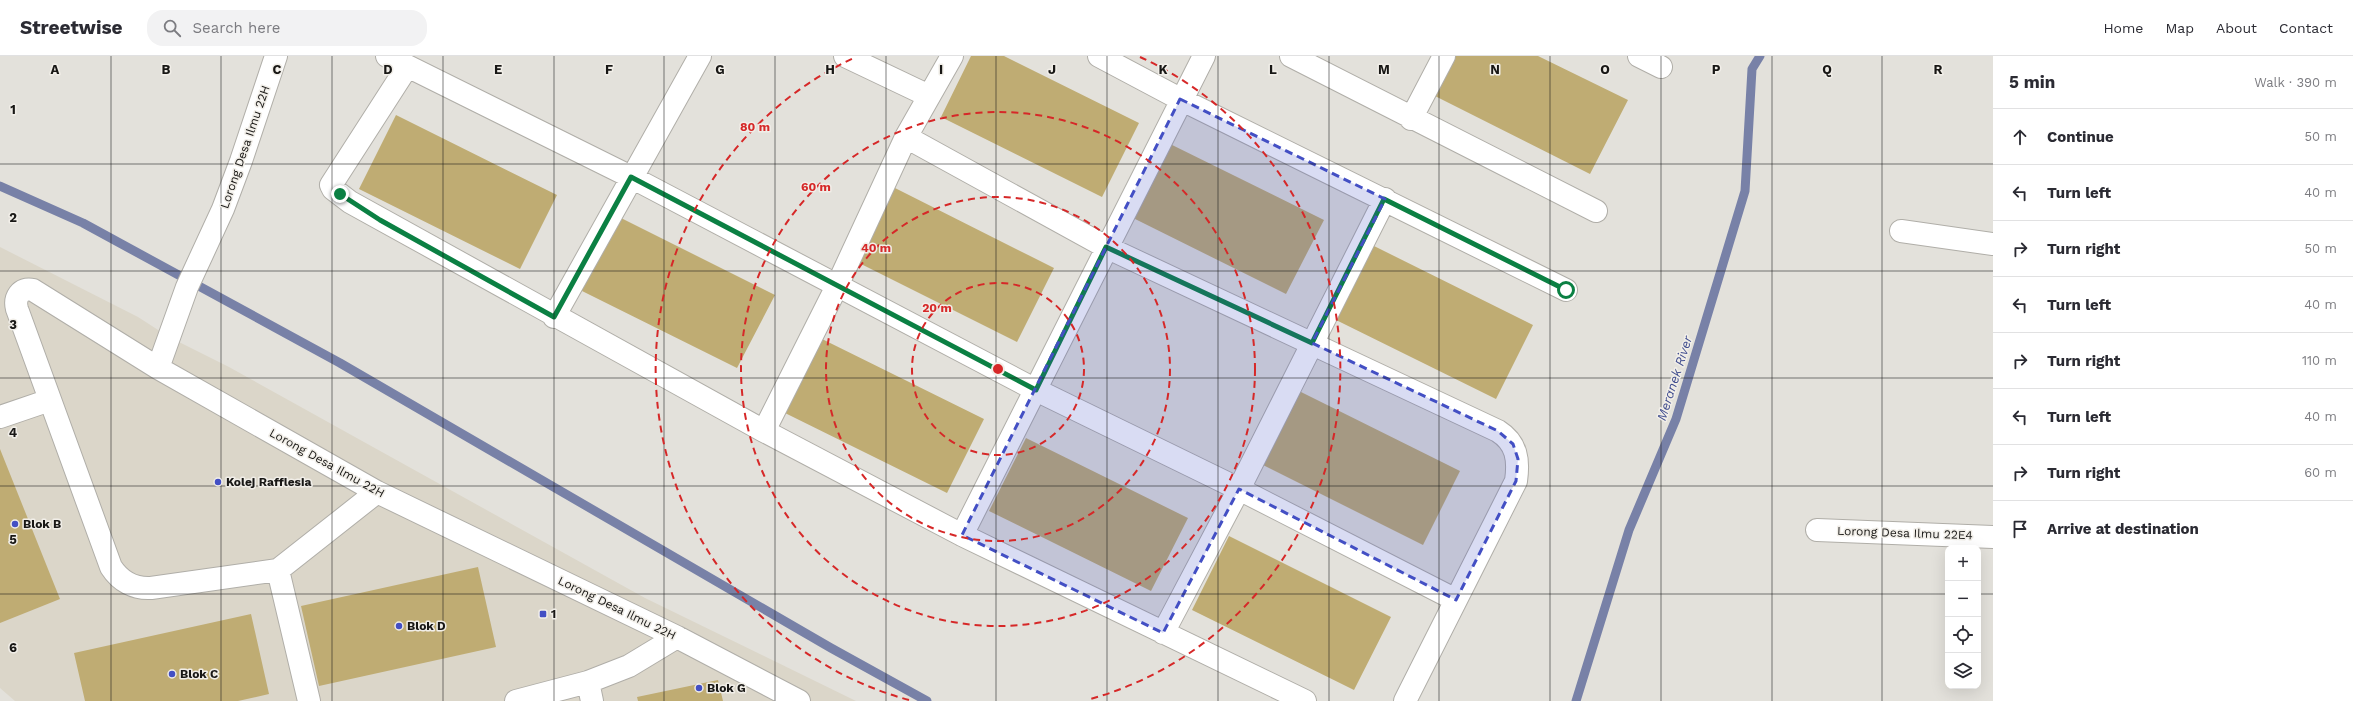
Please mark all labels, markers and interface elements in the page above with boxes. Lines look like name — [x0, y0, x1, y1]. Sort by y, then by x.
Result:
search box — [147, 10, 427, 46]
text: Streetwise — [20, 16, 123, 39]
icon: search — [161, 17, 183, 39]
text: Search here — [193, 19, 280, 37]
text: Home — [2103, 20, 2143, 36]
text: Map — [2165, 20, 2194, 36]
text: About — [2216, 20, 2257, 36]
text: Contact — [2279, 20, 2333, 36]
text: A — [51, 62, 60, 77]
text: B — [162, 62, 171, 77]
text: C — [273, 62, 282, 77]
text: D — [383, 62, 393, 77]
text: E — [494, 62, 502, 77]
text: F — [605, 62, 613, 77]
text: G — [715, 62, 725, 77]
text: H — [825, 62, 835, 77]
text: I — [939, 62, 943, 77]
text: J — [1048, 62, 1056, 77]
text: K — [1158, 62, 1168, 77]
text: L — [1269, 62, 1277, 77]
text: M — [1378, 62, 1390, 77]
text: N — [1490, 62, 1500, 77]
text: O — [1600, 62, 1610, 77]
text: P — [1712, 62, 1721, 77]
text: Q — [1822, 62, 1832, 77]
text: R — [1934, 62, 1943, 77]
text: 5 min — [2009, 72, 2055, 92]
text: Walk · 390 m — [2254, 75, 2337, 90]
street label: Lorong Desa Ilmu 22H — [217, 84, 273, 210]
text: 1 — [10, 102, 16, 117]
text: 80 m — [740, 120, 770, 134]
icon: ahead — [2009, 126, 2031, 148]
text: Continue — [2047, 128, 2114, 146]
text: 50 m — [2305, 129, 2337, 144]
text: 60 m — [801, 180, 831, 194]
icon: left — [2009, 182, 2031, 204]
text: Turn left — [2047, 184, 2111, 202]
route end — [331, 185, 349, 203]
text: 40 m — [2304, 185, 2337, 200]
text: 2 — [9, 210, 17, 225]
icon: right — [2009, 238, 2031, 260]
text: Turn right — [2047, 240, 2120, 258]
text: 40 m — [861, 241, 891, 255]
text: 50 m — [2305, 241, 2337, 256]
route start — [1557, 281, 1575, 299]
icon: left — [2009, 294, 2031, 316]
text: Turn left — [2047, 296, 2111, 314]
text: 40 m — [2304, 297, 2337, 312]
text: 20 m — [922, 301, 952, 315]
text: 3 — [9, 317, 17, 332]
water label: Meranek River — [1654, 333, 1696, 422]
icon: right — [2009, 350, 2031, 372]
text: Turn right — [2047, 352, 2120, 370]
text: 110 m — [2302, 353, 2337, 368]
centre of rings — [991, 362, 1005, 376]
icon: left — [2009, 406, 2031, 428]
text: Turn left — [2047, 408, 2111, 426]
text: 40 m — [2304, 409, 2337, 424]
text: 4 — [9, 425, 18, 440]
street label: Lorong Desa Ilmu 22H — [267, 426, 387, 500]
icon: right — [2009, 462, 2031, 484]
text: Turn right — [2047, 464, 2120, 482]
text: 60 m — [2304, 465, 2337, 480]
place label: Kolej Rafflesia — [226, 475, 312, 489]
marker: Kolej Rafflesia — [213, 477, 223, 487]
place label: Blok B — [23, 517, 61, 531]
icon: arrive — [2009, 518, 2031, 540]
marker: Blok B — [10, 519, 20, 529]
text: Arrive at destination — [2047, 520, 2199, 538]
street label: Lorong Desa Ilmu 22E4 — [1837, 524, 1973, 542]
text: 5 — [9, 532, 17, 547]
map controls — [1945, 545, 1981, 689]
button: + — [1945, 545, 1981, 581]
street label: Lorong Desa Ilmu 22H — [556, 573, 678, 643]
button: − — [1945, 581, 1981, 617]
place label: 1 — [551, 607, 556, 621]
marker: 1 — [538, 609, 548, 619]
button: locate — [1945, 617, 1981, 653]
place label: Blok D — [407, 619, 446, 633]
marker: Blok D — [394, 621, 404, 631]
text: 6 — [9, 640, 17, 655]
button: layers — [1945, 653, 1981, 689]
place label: Blok C — [180, 667, 218, 681]
marker: Blok C — [167, 669, 177, 679]
place label: Blok G — [707, 681, 746, 695]
marker: Blok G — [694, 683, 704, 693]

